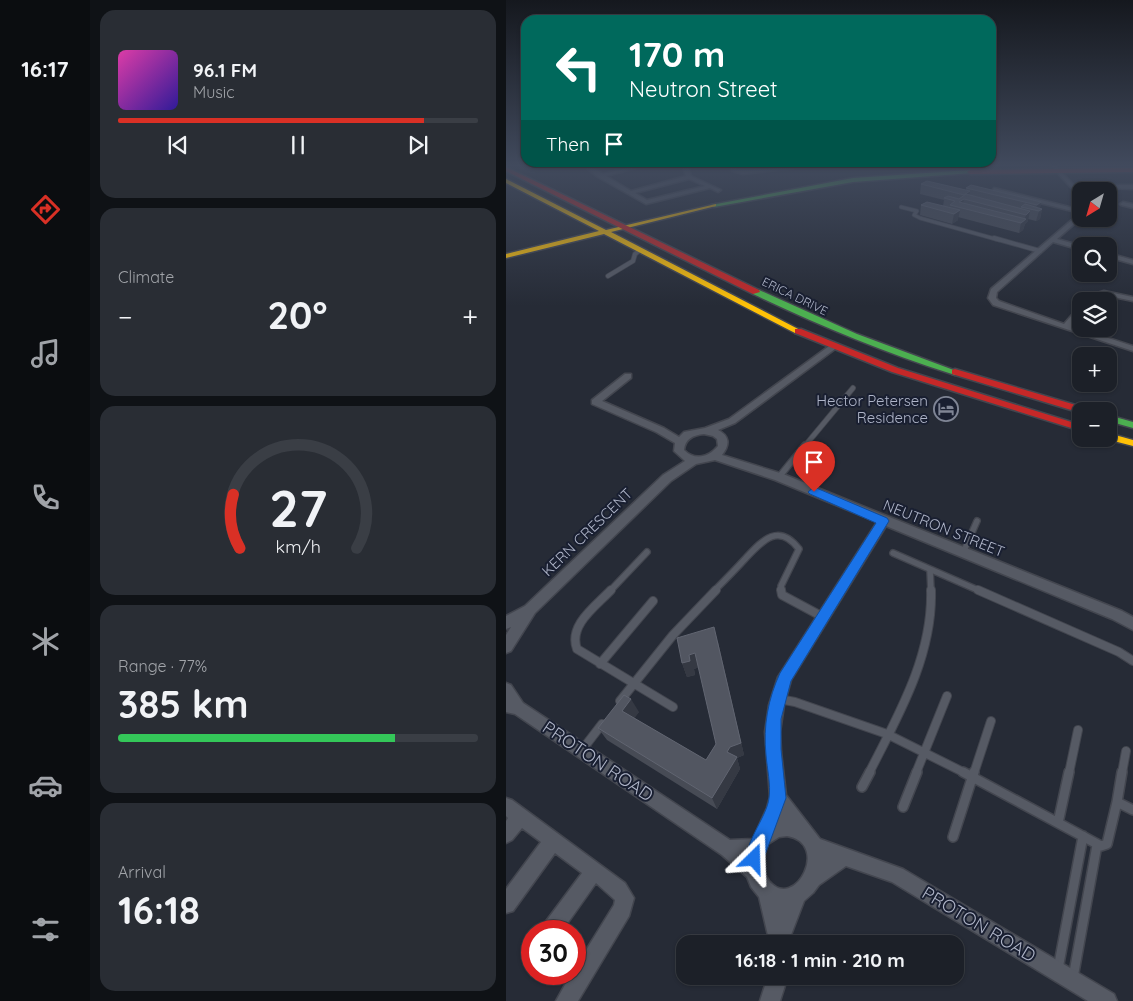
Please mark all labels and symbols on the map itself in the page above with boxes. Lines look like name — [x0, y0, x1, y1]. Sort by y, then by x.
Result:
north arrow — [1072, 182, 1117, 228]
street label: ERICA DRIVE — [760, 274, 830, 318]
place label: Hector Petersen Residence — [816, 391, 928, 427]
hotel icon: Hector Petersen Residence — [933, 396, 959, 422]
pin — [793, 441, 835, 492]
street label: KERN CRESCENT — [538, 484, 636, 580]
street label: NEUTRON STREET — [881, 495, 1007, 561]
street label: PROTON ROAD — [538, 716, 658, 806]
position arrow — [727, 832, 779, 884]
street label: PROTON ROAD — [918, 881, 1040, 967]
speed limit sign: 30 — [521, 920, 586, 985]

